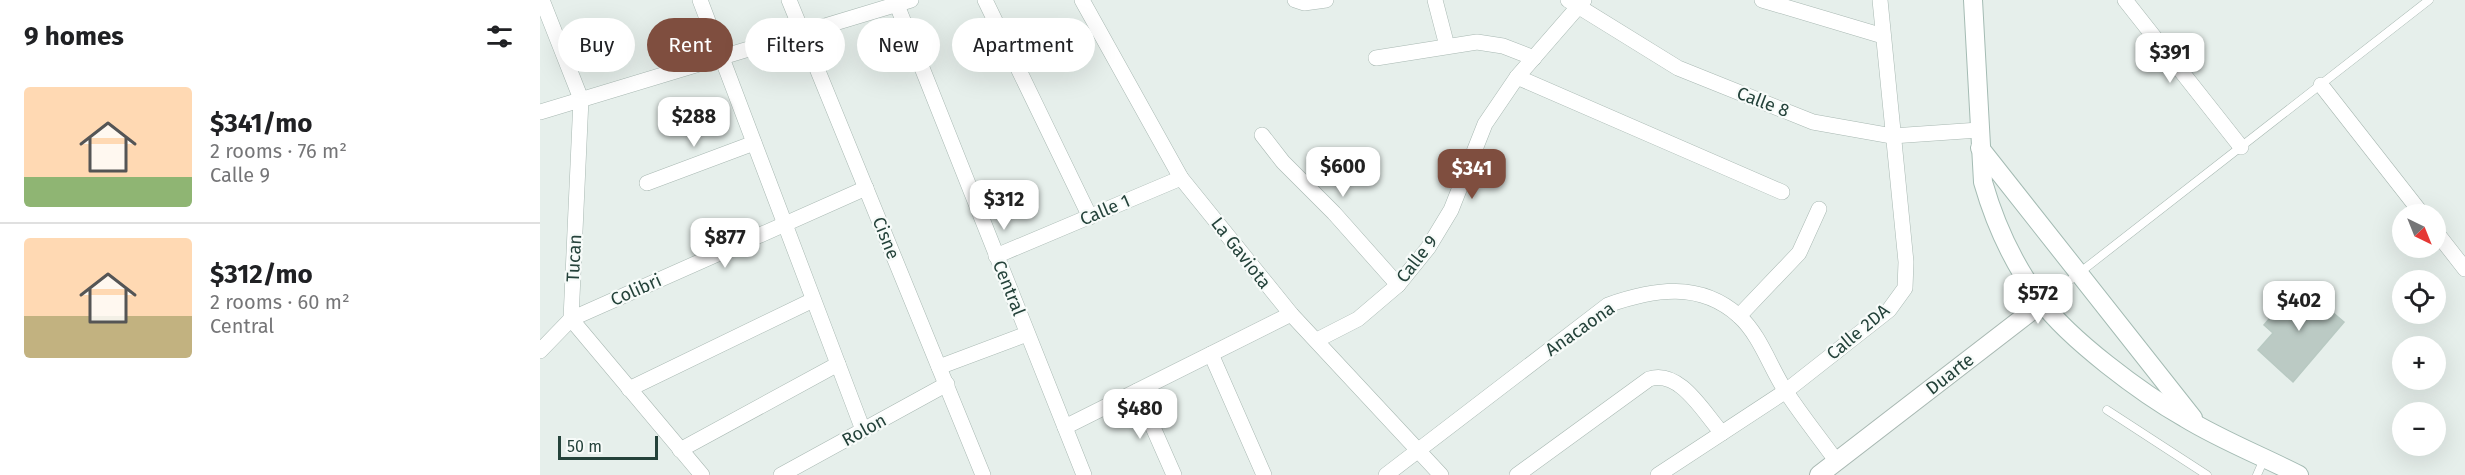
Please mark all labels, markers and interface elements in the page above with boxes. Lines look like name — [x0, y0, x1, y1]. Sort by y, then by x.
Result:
chip: Buy — [558, 18, 635, 72]
chip: Rent — [647, 18, 733, 72]
chip: Filters — [745, 18, 845, 72]
chip: New — [857, 18, 940, 72]
chip: Apartment — [952, 18, 1095, 72]
icon: filters — [483, 20, 516, 53]
text: 9 homes — [24, 21, 124, 52]
pin: $391 — [2134, 33, 2206, 84]
text: $391 — [2149, 40, 2191, 64]
street label: Calle 8 — [1734, 82, 1792, 122]
pin: $288 — [658, 97, 730, 148]
text: $288 — [672, 104, 716, 128]
text: $341/mo — [210, 108, 313, 139]
icon: home — [72, 111, 144, 183]
text: 2 rooms · 76 m² — [210, 139, 347, 163]
pin: $600 — [1307, 147, 1379, 198]
pin: $341 — [1436, 149, 1508, 200]
text: $600 — [1320, 154, 1366, 178]
text: $341 — [1452, 156, 1492, 180]
text: Calle 9 — [210, 163, 270, 187]
pin: $312 — [968, 180, 1040, 231]
text: $312 — [984, 187, 1024, 211]
street label: Calle 1 — [1077, 190, 1133, 230]
north arrow — [2392, 204, 2446, 258]
map controls — [2392, 204, 2446, 456]
street label: La Gaviota — [1206, 213, 1276, 293]
street label: Cisne — [868, 214, 904, 262]
pin: $877 — [689, 218, 761, 269]
text: $877 — [704, 225, 746, 249]
street label: Calle 9 — [1392, 231, 1442, 287]
street label: Tucan — [562, 234, 586, 282]
street label: Central — [988, 257, 1030, 319]
text: $312/mo — [210, 259, 313, 290]
icon: home — [72, 262, 144, 334]
street label: Colibri — [607, 269, 665, 311]
button: locate — [2392, 270, 2446, 324]
pin: $572 — [2002, 274, 2074, 325]
text: $572 — [2018, 281, 2058, 305]
pin: $402 — [2263, 281, 2335, 332]
text: $402 — [2277, 288, 2321, 312]
text: 2 rooms · 60 m² — [210, 290, 350, 314]
street label: Anacaona — [1541, 297, 1619, 361]
street label: Calle 2DA — [1822, 299, 1894, 365]
text: Central — [210, 314, 274, 338]
button: + — [2392, 336, 2446, 390]
street label: Duarte — [1922, 348, 1978, 400]
pin: $480 — [1104, 389, 1176, 440]
text: $480 — [1117, 396, 1163, 420]
button: − — [2392, 402, 2446, 456]
street label: Rolon — [838, 409, 890, 451]
scale bar — [558, 433, 658, 460]
text: 50 m — [567, 437, 602, 456]

